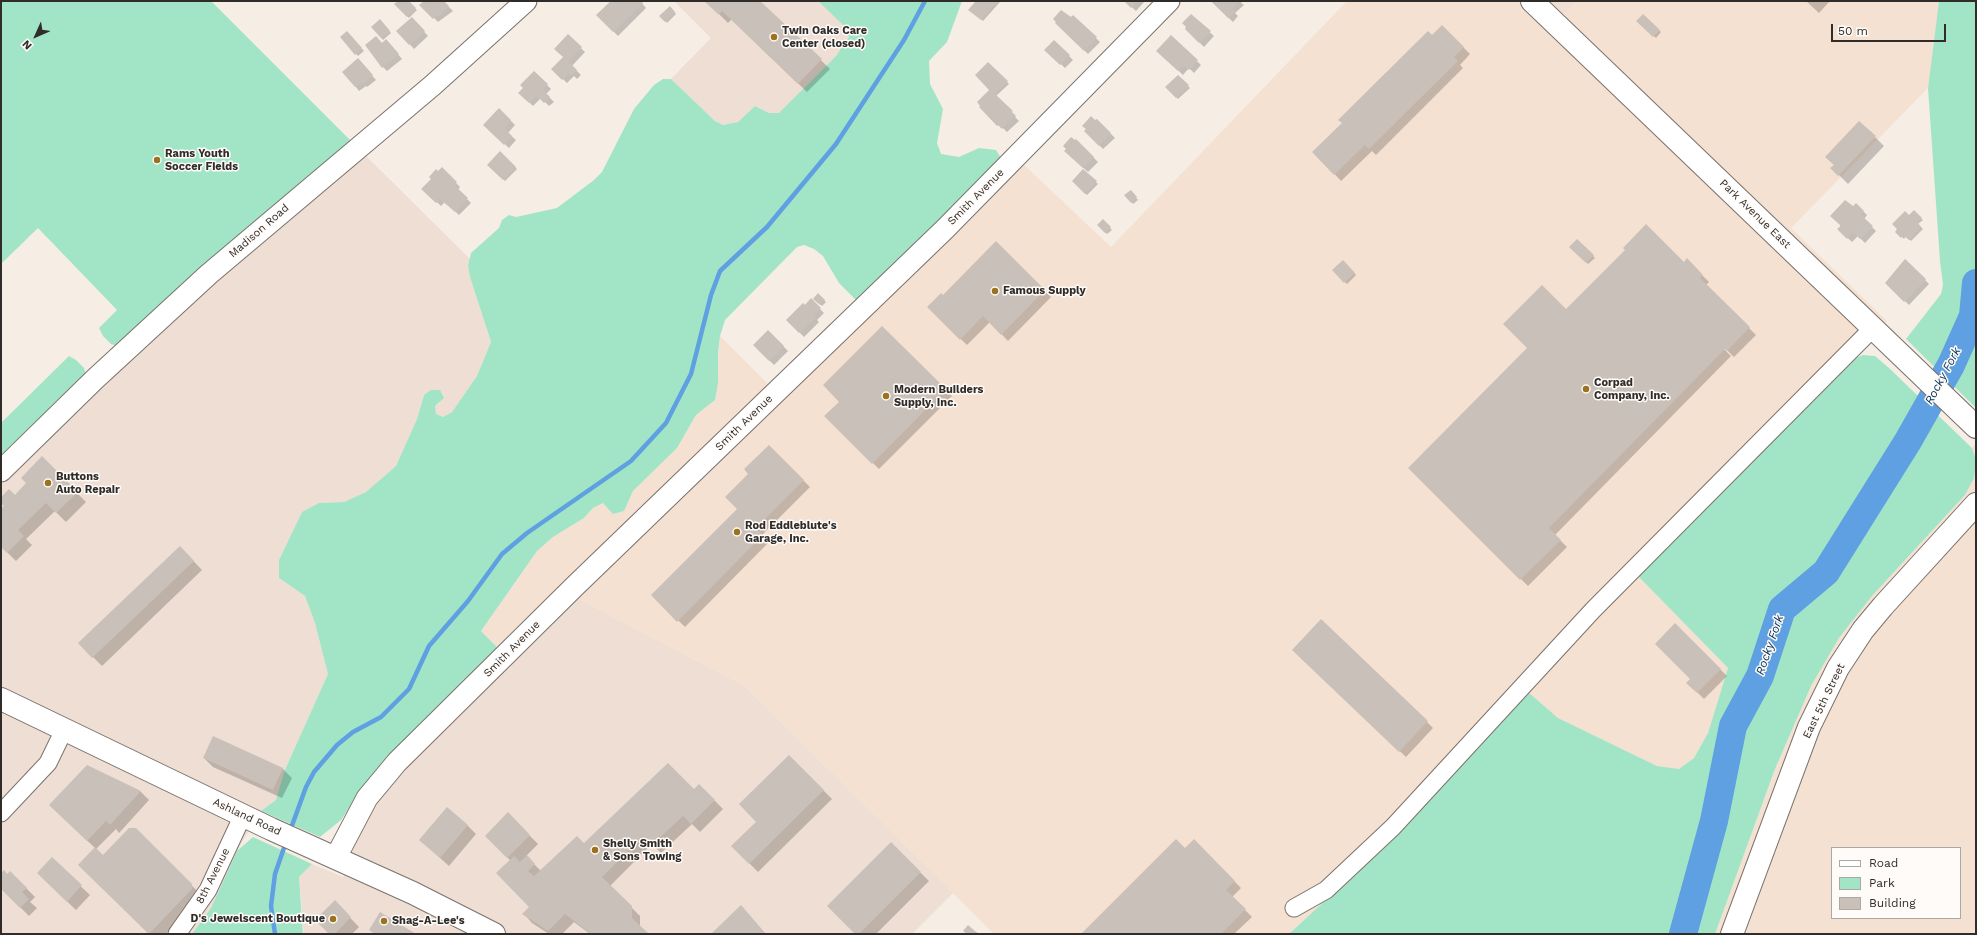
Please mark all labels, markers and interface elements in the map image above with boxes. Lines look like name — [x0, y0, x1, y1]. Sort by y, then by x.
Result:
north arrow — [16, 16, 56, 56]
scale bar — [1833, 16, 1948, 42]
place label: Twin Oaks Care Center (closed) — [782, 24, 867, 50]
text: 50 m — [1838, 24, 1868, 38]
marker: Twin Oaks Care Center (closed) — [769, 32, 779, 42]
text: N — [20, 37, 35, 52]
place label: Rams Youth Soccer Fields — [165, 147, 238, 173]
marker: Rams Youth Soccer Fields — [152, 155, 162, 165]
street label: Smith Avenue — [945, 166, 1007, 228]
street label: Park Avenue East — [1717, 177, 1793, 251]
street label: Madison Road — [226, 201, 292, 261]
place label: Famous Supply — [1003, 284, 1086, 298]
marker: Famous Supply — [990, 286, 1000, 296]
water label: Rocky Fork — [1922, 345, 1964, 407]
place label: Corpad Company, Inc. — [1594, 376, 1670, 402]
place label: Modern Builders Supply, Inc. — [894, 383, 983, 409]
marker: Corpad Company, Inc. — [1581, 384, 1591, 394]
marker: Modern Builders Supply, Inc. — [881, 391, 891, 401]
street label: Smith Avenue — [713, 392, 775, 454]
place label: Buttons Auto Repair — [56, 470, 120, 496]
marker: Buttons Auto Repair — [43, 478, 53, 488]
place label: Rod Eddleblute's Garage, Inc. — [745, 519, 837, 545]
marker: Rod Eddleblute's Garage, Inc. — [732, 527, 742, 537]
water label: Rocky Fork — [1753, 613, 1787, 677]
street label: Smith Avenue — [481, 618, 543, 680]
street label: East 5th Street — [1800, 661, 1848, 741]
street label: Ashland Road — [211, 795, 283, 839]
place label: Shelly Smith & Sons Towing — [603, 837, 681, 863]
marker: Shelly Smith & Sons Towing — [590, 845, 600, 855]
street label: 8th Avenue — [193, 846, 233, 906]
legend — [1831, 847, 1961, 919]
text: Road — [1869, 856, 1898, 870]
text: Park — [1869, 876, 1895, 890]
text: Building — [1869, 896, 1916, 910]
place label: D's Jewelscent Boutique — [191, 912, 325, 926]
marker: D's Jewelscent Boutique — [328, 914, 338, 924]
place label: Shag-A-Lee's — [392, 914, 465, 928]
marker: Shag-A-Lee's — [379, 916, 389, 926]

